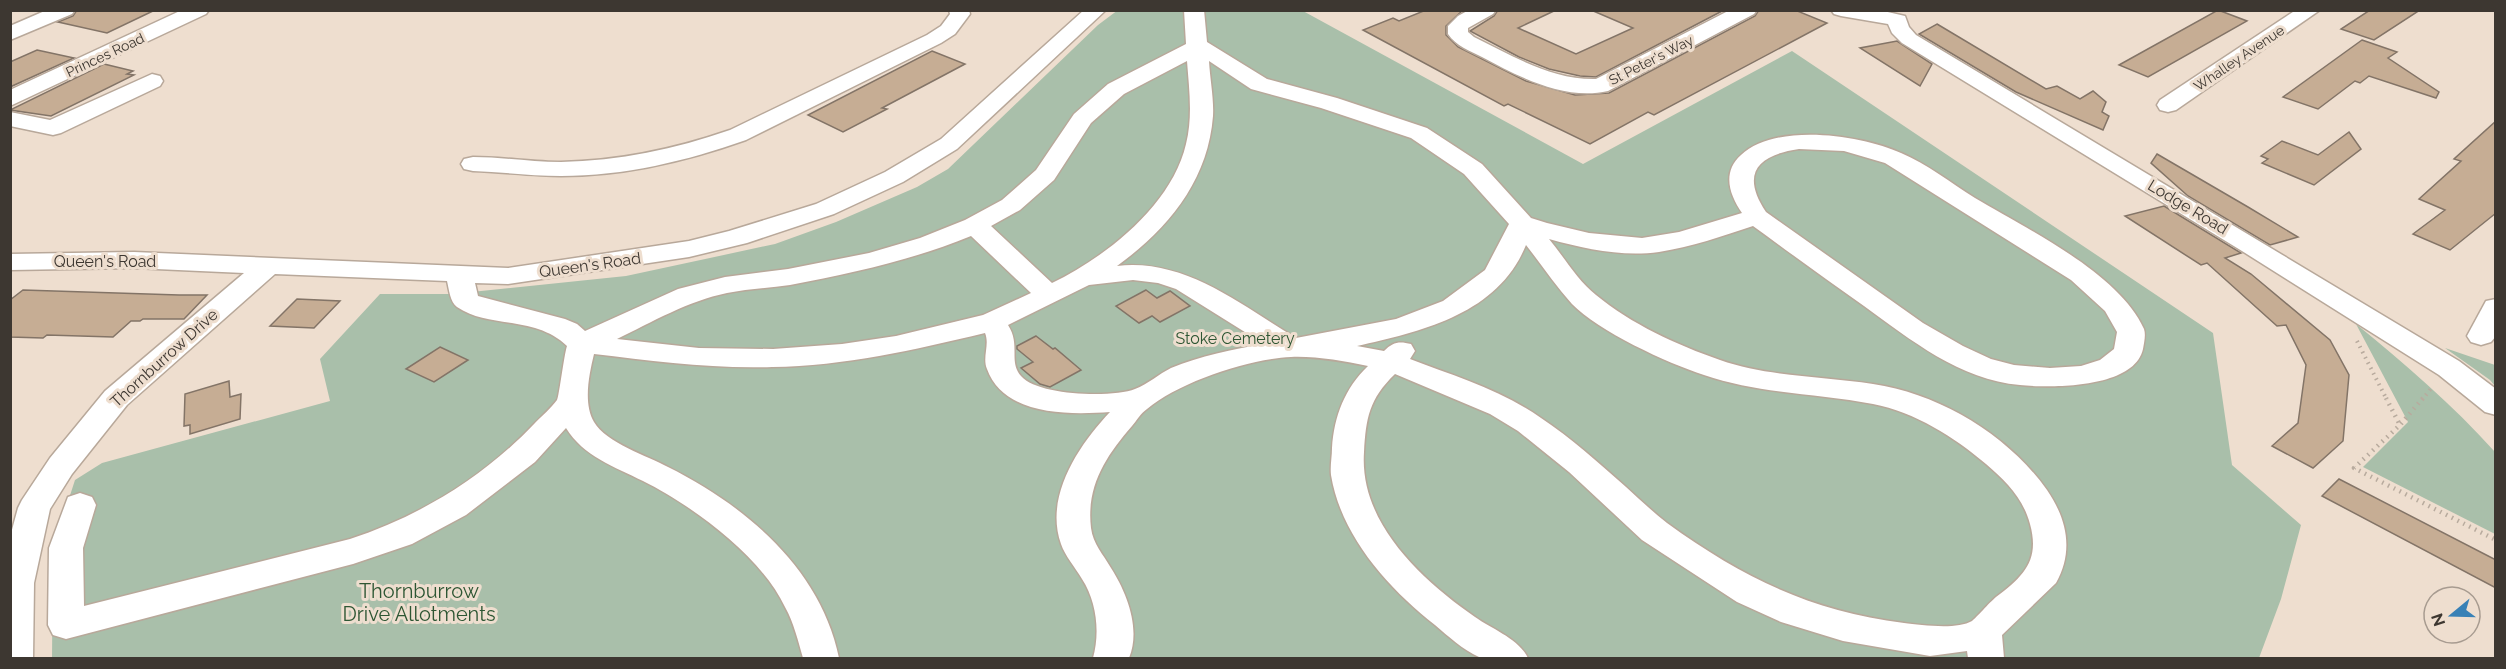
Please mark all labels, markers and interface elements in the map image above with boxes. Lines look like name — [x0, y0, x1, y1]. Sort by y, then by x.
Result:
street label: Whalley Avenue — [2191, 22, 2287, 94]
street label: Princes Road — [63, 30, 147, 80]
street label: St Peter's Way — [1606, 32, 1696, 88]
street label: Lodge Road — [2144, 176, 2232, 238]
street label: Queen's Road — [538, 248, 642, 282]
street label: Queen's Road — [54, 252, 156, 271]
street label: Thornburrow Drive — [106, 305, 222, 411]
park label: Stoke Cemetery — [1175, 329, 1295, 348]
park label: Thornburrow Drive Allotments — [342, 579, 496, 626]
north arrow — [2422, 585, 2482, 645]
text: N — [2427, 611, 2449, 629]

